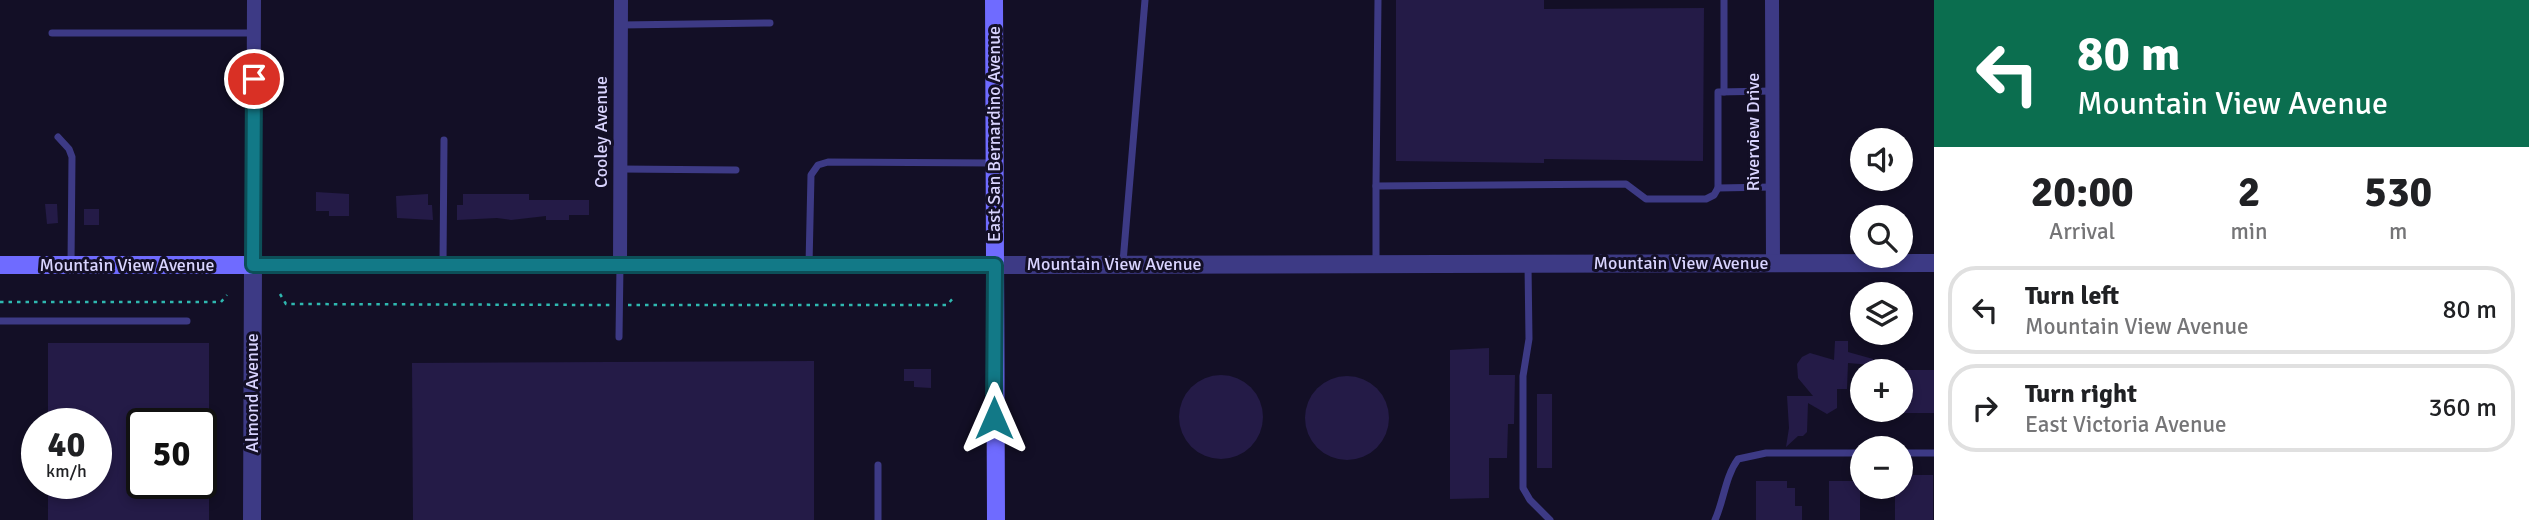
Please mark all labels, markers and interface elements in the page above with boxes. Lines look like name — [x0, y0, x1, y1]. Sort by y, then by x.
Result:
text: 80 m — [2077, 24, 2180, 84]
street label: East San Bernardino Avenue — [983, 26, 1005, 242]
icon: left — [1962, 28, 2053, 119]
pin — [224, 49, 284, 109]
icon: arrive — [235, 60, 273, 98]
street label: Riverview Drive — [1742, 73, 1764, 191]
street label: Cooley Avenue — [590, 76, 612, 188]
text: Mountain View Avenue — [2077, 84, 2388, 123]
map controls — [1850, 128, 1913, 499]
button: sound — [1850, 128, 1913, 191]
text: 20:00 — [2031, 167, 2134, 218]
text: 2 — [2238, 167, 2260, 218]
text: 530 — [2364, 167, 2432, 218]
button: search — [1850, 205, 1913, 268]
text: Arrival — [2049, 217, 2115, 246]
text: min — [2230, 217, 2268, 246]
text: m — [2389, 217, 2407, 246]
street label: Mountain View Avenue — [1594, 252, 1768, 274]
street label: Mountain View Avenue — [1027, 253, 1201, 275]
street label: Mountain View Avenue — [40, 254, 214, 276]
text: Turn left — [2025, 280, 2119, 312]
button: layers — [1850, 282, 1913, 345]
icon: left — [1966, 291, 2004, 329]
text: 80 m — [2442, 294, 2497, 326]
text: Mountain View Avenue — [2025, 312, 2249, 341]
street label: Almond Avenue — [241, 333, 263, 453]
button: + — [1850, 359, 1913, 422]
text: Turn right — [2025, 378, 2137, 410]
position arrow — [957, 381, 1031, 455]
icon: right — [1966, 389, 2004, 427]
text: 360 m — [2428, 392, 2497, 424]
speed limit sign: 50 — [126, 408, 217, 499]
text: East Victoria Avenue — [2025, 410, 2227, 439]
text: 40 — [48, 423, 85, 466]
button: − — [1850, 436, 1913, 499]
text: km/h — [46, 460, 87, 482]

